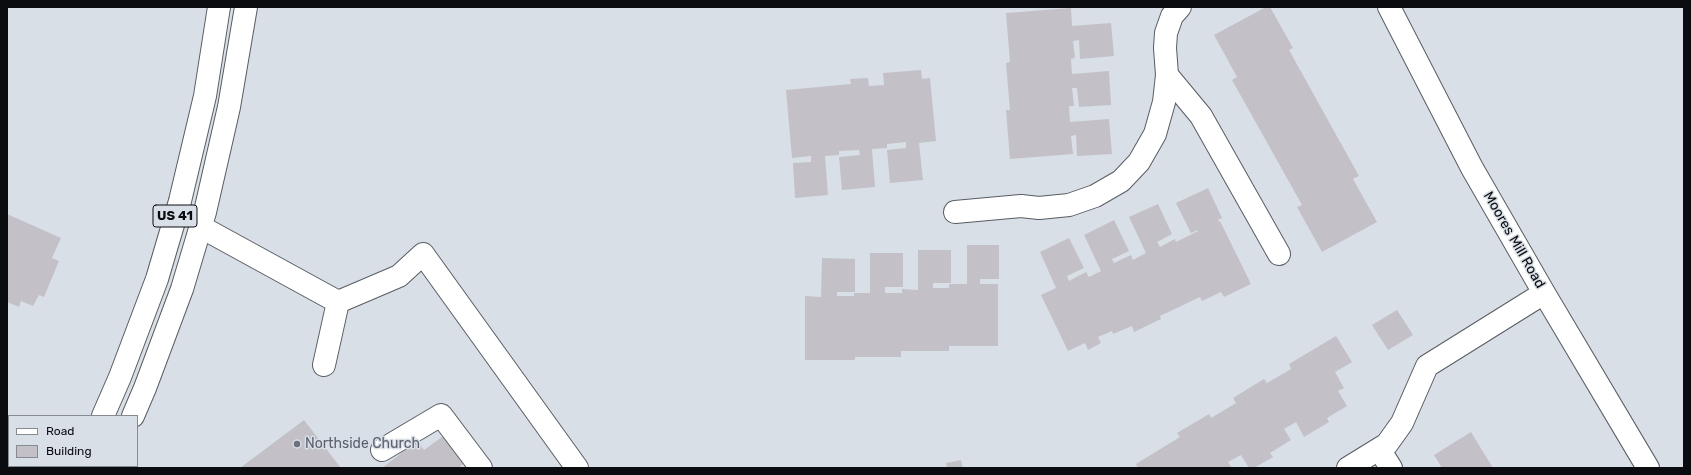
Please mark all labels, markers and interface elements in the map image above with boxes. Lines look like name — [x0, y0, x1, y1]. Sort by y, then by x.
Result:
street label: Moores Mill Road — [1480, 189, 1548, 291]
road number: US 41 — [153, 205, 197, 227]
legend — [8, 415, 138, 467]
text: Road — [46, 424, 74, 438]
place label: Northside Church — [305, 436, 420, 452]
marker: Northside Church — [292, 439, 302, 449]
text: Building — [46, 444, 92, 458]

